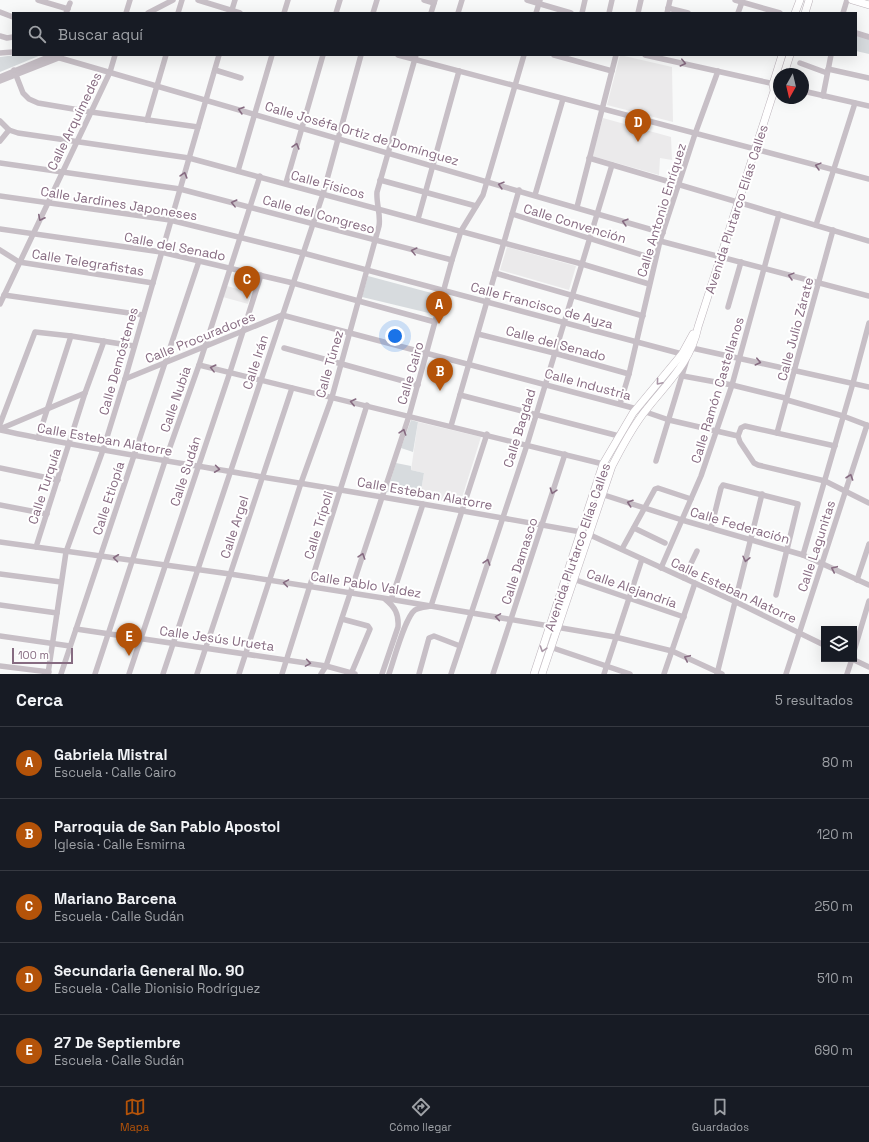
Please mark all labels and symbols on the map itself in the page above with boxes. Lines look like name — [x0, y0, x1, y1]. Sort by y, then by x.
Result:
one-way arrow — [680, 59, 686, 67]
north arrow — [773, 68, 809, 104]
street label: Calle Arquímedes — [43, 69, 106, 173]
street label: Calle Joséfa Ortiz de Domínguez — [263, 98, 461, 169]
one-way arrow — [238, 106, 245, 115]
pin: D — [625, 109, 651, 142]
street label: Avenida Plutarco Elías Calles — [701, 122, 772, 296]
street label: Calle Antonio Enríquez — [633, 141, 690, 279]
one-way arrow — [291, 143, 300, 150]
one-way arrow — [814, 162, 821, 171]
street label: Calle Físicos — [289, 166, 367, 203]
one-way arrow — [179, 171, 188, 178]
one-way arrow — [497, 181, 504, 190]
street label: Calle Jardines Japoneses — [39, 183, 199, 224]
street label: Calle del Congreso — [261, 191, 377, 238]
one-way arrow — [231, 199, 238, 207]
street label: Calle Convención — [521, 200, 628, 247]
one-way arrow — [38, 213, 45, 221]
one-way arrow — [622, 218, 629, 227]
street label: Calle del Senado — [123, 228, 227, 265]
street label: Calle Telegrafistas — [31, 245, 145, 280]
one-way arrow — [411, 247, 417, 255]
pin: C — [234, 266, 260, 299]
one-way arrow — [787, 272, 794, 280]
street label: Calle Julio Zárate — [773, 276, 817, 383]
street label: Calle Francisco de Ayza — [469, 278, 616, 333]
pin: A — [426, 291, 452, 324]
street label: Calle Demóstenes — [95, 305, 142, 417]
street label: Calle Procuradores — [143, 308, 258, 367]
street label: Calle Ramón Castellanos — [687, 315, 748, 465]
street label: Calle del Senado — [504, 322, 608, 365]
your location — [385, 326, 405, 346]
street label: Calle Túnez — [312, 328, 347, 400]
street label: Calle Irán — [239, 333, 272, 392]
street label: Calle Cairo — [393, 340, 428, 407]
one-way arrow — [754, 357, 761, 366]
pin: B — [427, 358, 453, 391]
street label: Calle Nubia — [156, 363, 195, 434]
one-way arrow — [210, 364, 217, 373]
street label: Calle Industria — [543, 365, 634, 404]
one-way arrow — [657, 377, 664, 384]
street label: Calle Bagdad — [499, 387, 540, 470]
one-way arrow — [349, 398, 356, 407]
street label: Calle Esteban Alatorre — [36, 419, 174, 460]
one-way arrow — [398, 429, 407, 436]
street label: Calle Sudán — [166, 434, 205, 508]
street label: Calle Turquía — [24, 445, 65, 526]
street label: Calle Etiopía — [89, 459, 129, 537]
street label: Avenida Plutarco Elías Calles — [541, 461, 614, 634]
one-way arrow — [214, 464, 220, 473]
street label: Calle Esteban Alatorre — [356, 473, 494, 514]
one-way arrow — [845, 474, 854, 481]
one-way arrow — [549, 488, 558, 495]
street label: Calle Trípoli — [300, 489, 337, 561]
street label: Calle Argel — [216, 494, 253, 561]
street label: Calle Lagunitas — [794, 498, 839, 594]
one-way arrow — [627, 499, 634, 508]
street label: Calle Federación — [688, 503, 792, 548]
street label: Calle Damasco — [497, 515, 542, 607]
one-way arrow — [357, 553, 366, 560]
one-way arrow — [113, 554, 119, 563]
street label: Calle Esteban Alatorre — [668, 554, 800, 627]
one-way arrow — [742, 556, 750, 562]
one-way arrow — [482, 559, 491, 566]
street label: Calle Alejandría — [584, 565, 680, 612]
one-way arrow — [830, 566, 838, 574]
street label: Calle Pablo Valdez — [309, 567, 423, 602]
one-way arrow — [283, 579, 290, 588]
one-way arrow — [495, 613, 501, 622]
street label: Calle Jesús Urueta — [158, 622, 276, 655]
pin: E — [116, 623, 142, 656]
one-way arrow — [539, 645, 547, 652]
scale bar — [12, 646, 73, 665]
one-way arrow — [683, 655, 691, 663]
one-way arrow — [305, 658, 311, 667]

